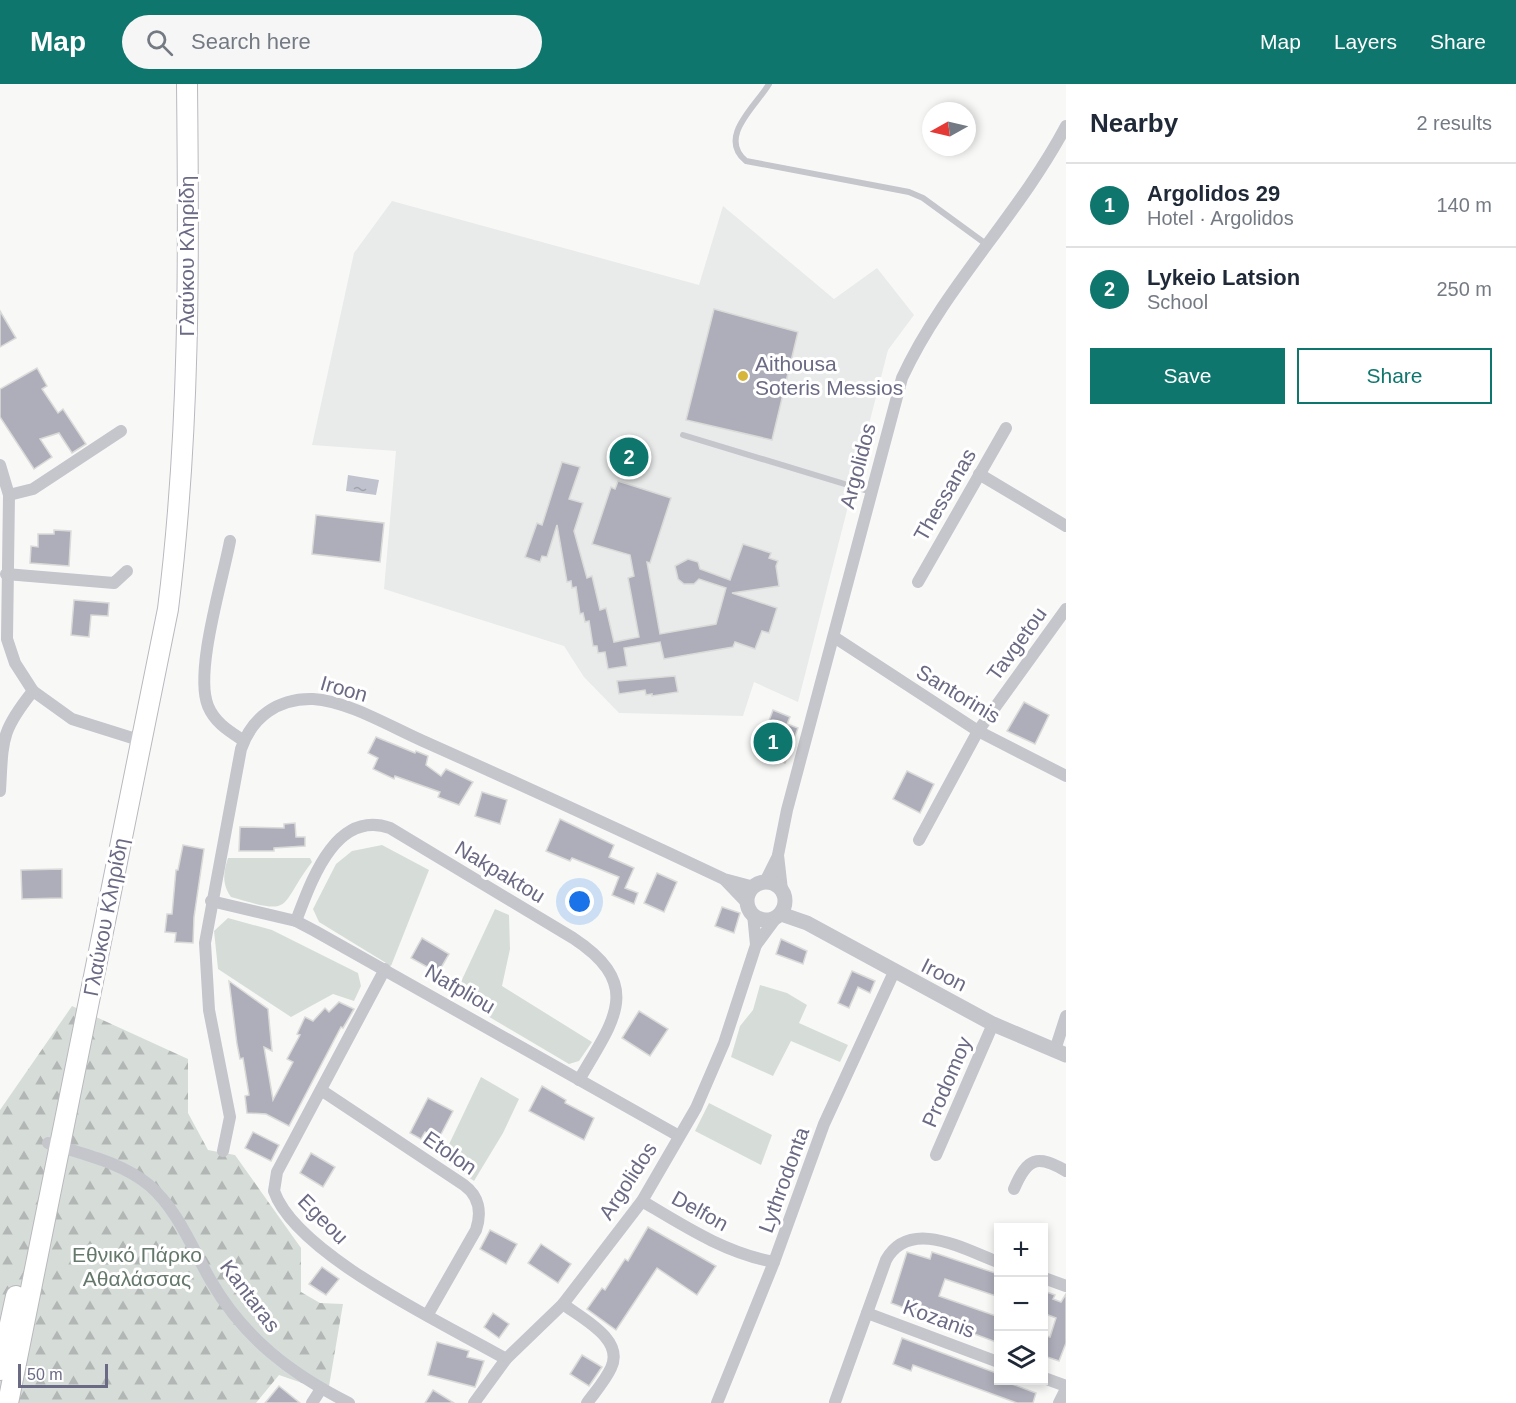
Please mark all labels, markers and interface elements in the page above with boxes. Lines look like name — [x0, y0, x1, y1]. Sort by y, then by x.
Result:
search box — [122, 15, 542, 69]
text: Map — [30, 26, 86, 57]
icon: search — [143, 26, 176, 59]
text: Search here — [191, 29, 311, 54]
text: Map — [1260, 30, 1301, 53]
text: Layers — [1334, 30, 1397, 53]
text: Share — [1430, 30, 1486, 53]
north arrow — [922, 102, 976, 156]
text: Nearby — [1090, 108, 1178, 138]
text: 2 results — [1416, 112, 1492, 134]
street label: Γλαύκου Κληρίδη — [175, 176, 198, 336]
text: Argolidos 29 — [1147, 181, 1280, 206]
text: 1 — [1104, 194, 1115, 216]
text: 140 m — [1436, 194, 1492, 216]
text: Hotel · Argolidos — [1147, 207, 1294, 229]
text: Lykeio Latsion — [1147, 265, 1300, 290]
text: 2 — [1104, 278, 1115, 300]
text: 250 m — [1436, 278, 1492, 300]
text: School — [1147, 291, 1208, 313]
button: Save — [1090, 348, 1285, 404]
button: Share — [1297, 348, 1492, 404]
place label: Aithousa Soteris Messios — [755, 352, 903, 399]
marker: Aithousa Soteris Messios — [736, 369, 750, 383]
street label: Argolidos — [835, 421, 880, 511]
pin: 2 — [610, 434, 648, 479]
street label: Thessanas — [909, 445, 980, 545]
street label: Tavgetou — [982, 602, 1051, 685]
street label: Santorinis — [912, 660, 1004, 727]
street label: Iroon — [318, 671, 370, 706]
pin: 1 — [754, 720, 792, 764]
street label: Γλαύκου Κληρίδη — [79, 836, 132, 998]
street label: Nakpaktou — [451, 836, 549, 907]
your location — [565, 887, 594, 916]
street label: Iroon — [918, 953, 971, 996]
street label: Nafpliou — [421, 959, 499, 1018]
street label: Prodomoy — [917, 1033, 976, 1130]
street label: Lythrodonta — [754, 1124, 813, 1236]
street label: Etolon — [419, 1126, 481, 1179]
street label: Argolidos — [594, 1138, 661, 1224]
street label: Delfon — [668, 1186, 732, 1235]
street label: Egeou — [294, 1189, 353, 1248]
map controls — [994, 1223, 1048, 1385]
button: + — [994, 1223, 1048, 1277]
park label: Εθνικό Πάρκο Αθαλάσσας — [72, 1243, 202, 1290]
street label: Kantaras — [216, 1255, 285, 1336]
button: − — [994, 1277, 1048, 1331]
street label: Kozanis — [900, 1295, 978, 1342]
button: layers — [994, 1331, 1048, 1385]
scale bar — [18, 1361, 108, 1388]
text: 50 m — [27, 1366, 63, 1383]

